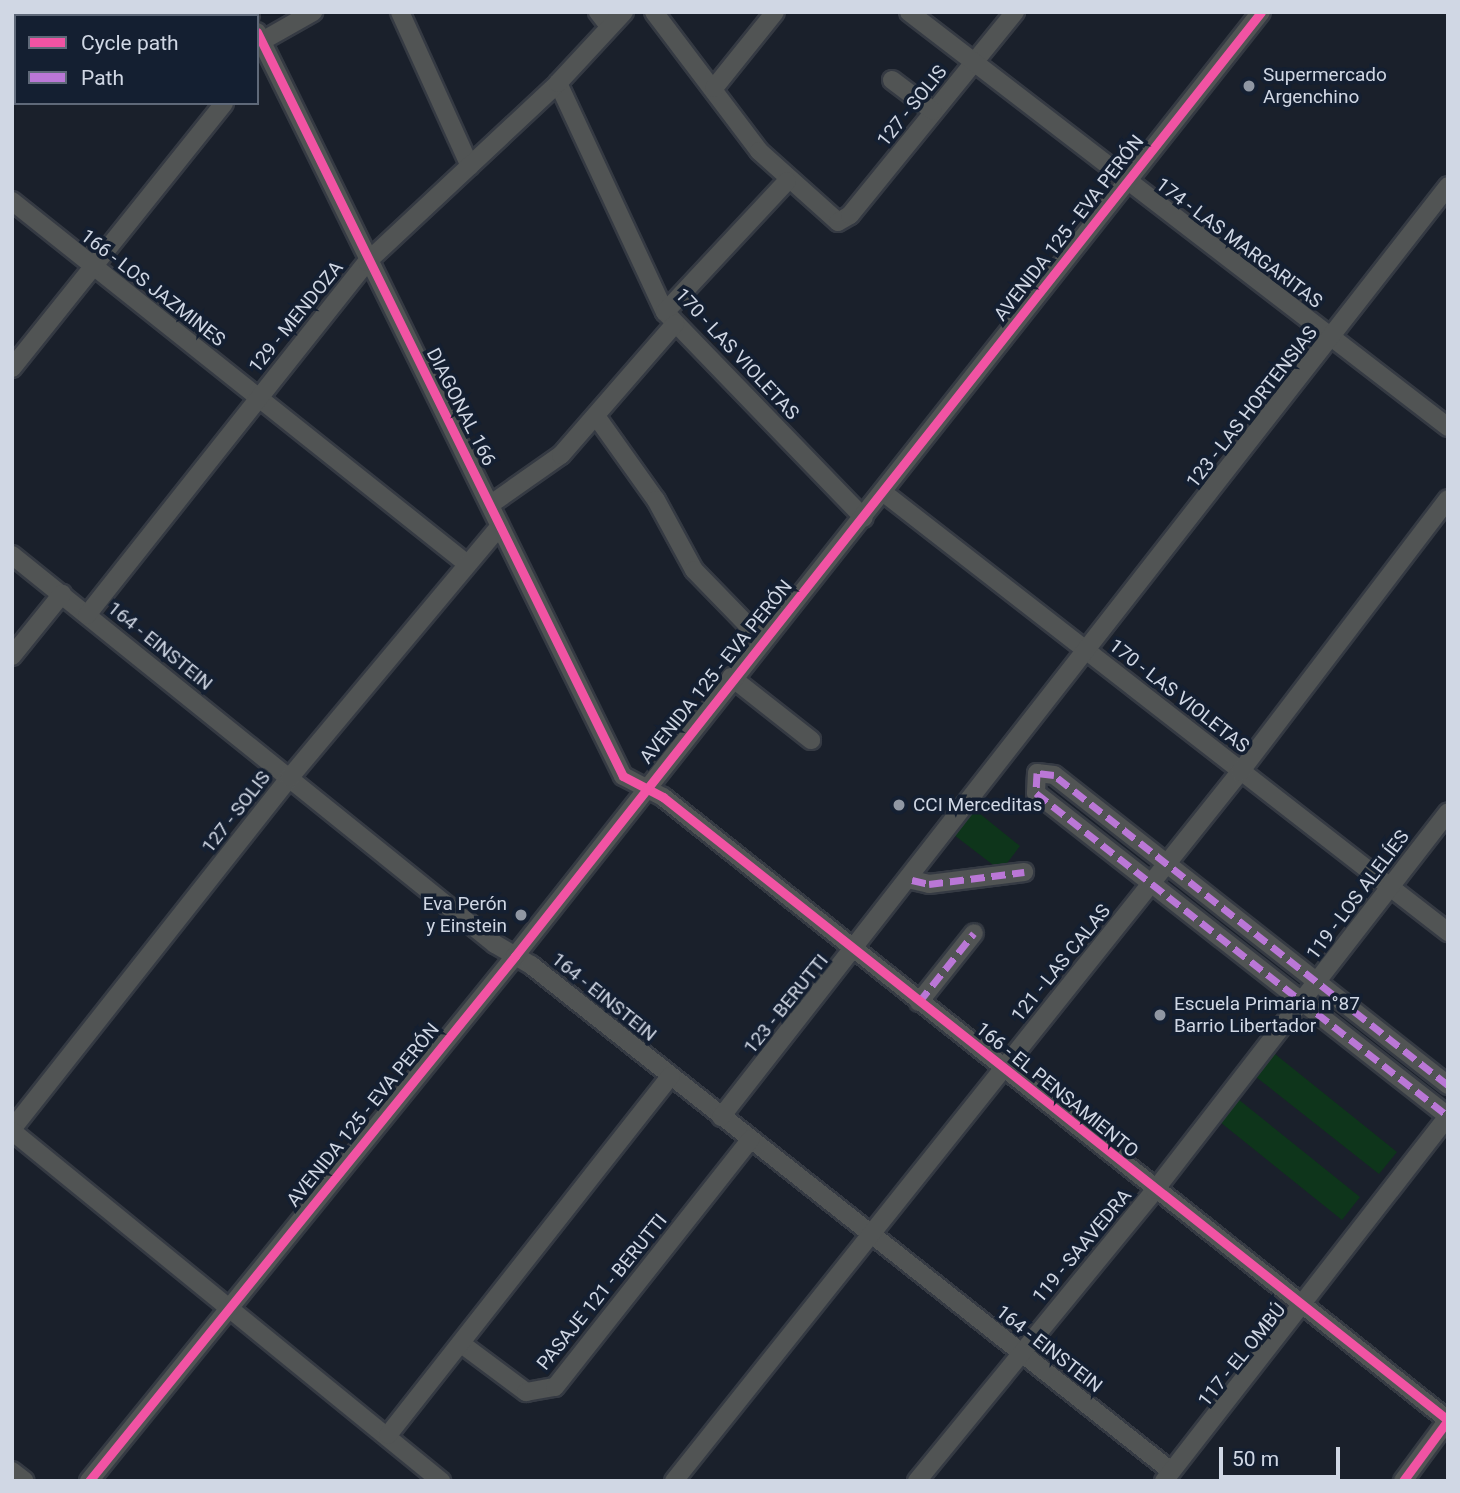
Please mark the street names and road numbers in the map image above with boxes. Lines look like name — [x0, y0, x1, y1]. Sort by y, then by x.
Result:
street label: 127 - SOLIS — [872, 61, 952, 151]
street label: AVENIDA 125 - EVA PERÓN — [989, 130, 1149, 326]
street label: 174 - LAS MARGARITAS — [1151, 173, 1327, 313]
street label: 166 - LOS JAZMINES — [76, 225, 230, 351]
street label: 129 - MENDOZA — [244, 257, 348, 377]
street label: 170 - LAS VIOLETAS — [670, 284, 804, 424]
street label: 123 - LAS HORTENSIAS — [1182, 322, 1322, 492]
street label: DIAGONAL 166 — [422, 344, 500, 470]
street label: AVENIDA 125 - EVA PERÓN — [635, 576, 797, 768]
street label: 164 - EINSTEIN — [103, 597, 217, 695]
street label: 170 - LAS VIOLETAS — [1104, 634, 1254, 758]
street label: 127 - SOLIS — [197, 766, 275, 858]
street label: 119 - LOS ALELÍES — [1302, 826, 1414, 964]
street label: 121 - LAS CALAS — [1007, 900, 1115, 1026]
street label: 164 - EINSTEIN — [547, 948, 661, 1046]
street label: 123 - BERUTTI — [739, 950, 833, 1058]
street label: 166 - EL PENSAMIENTO — [971, 1017, 1143, 1163]
street label: AVENIDA 125 - EVA PERÓN — [282, 1019, 444, 1211]
street label: 119 - SAAVEDRA — [1028, 1184, 1136, 1308]
street label: PASAJE 121 - BERUTTI — [532, 1209, 672, 1375]
street label: 117 - EL OMBÚ — [1193, 1299, 1291, 1411]
street label: 164 - EINSTEIN — [991, 1301, 1107, 1397]

